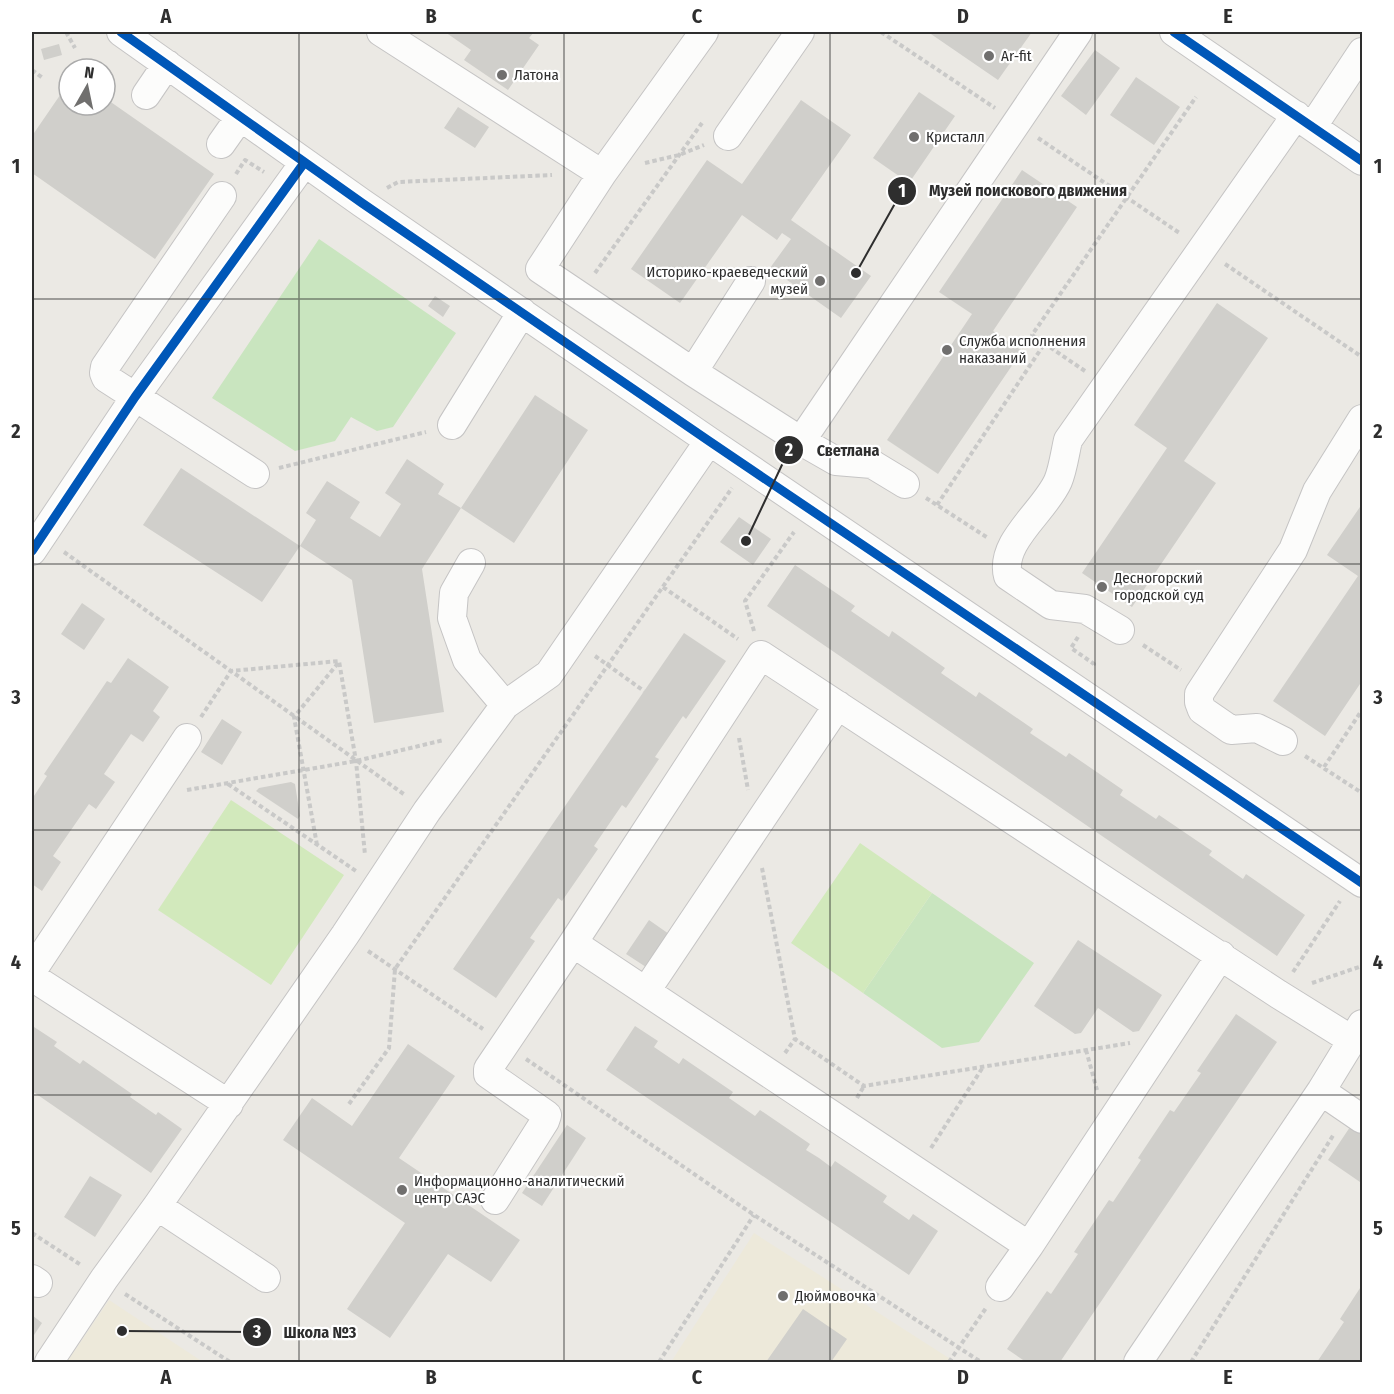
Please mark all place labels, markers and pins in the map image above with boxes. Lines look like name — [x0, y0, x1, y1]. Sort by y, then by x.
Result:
place label: Ar-fit — [1001, 47, 1032, 65]
marker: Ar-fit — [982, 49, 996, 63]
place label: Латона — [514, 66, 559, 84]
marker: Латона — [495, 68, 509, 82]
place label: Кристалл — [926, 128, 985, 146]
marker: Кристалл — [907, 130, 921, 144]
callout: Музей поискового движения — [887, 174, 1139, 208]
place label: Историко-краеведческий музей — [646, 263, 808, 298]
marker: Историко-краеведческий музей — [813, 274, 827, 288]
place label: Служба исполнения наказаний — [959, 332, 1086, 367]
marker: Служба исполнения наказаний — [940, 343, 954, 357]
callout: Светлана — [774, 433, 891, 467]
place label: Десногорский городской суд — [1113, 569, 1204, 604]
marker: Десногорский городской суд — [1095, 580, 1109, 594]
place label: Информационно-аналитический центр САЭС — [414, 1172, 625, 1207]
marker: Информационно-аналитический центр САЭС — [395, 1183, 409, 1197]
place label: Дюймовочка — [794, 1287, 876, 1305]
marker: Дюймовочка — [776, 1289, 790, 1303]
callout: Школа №3 — [242, 1315, 369, 1349]

